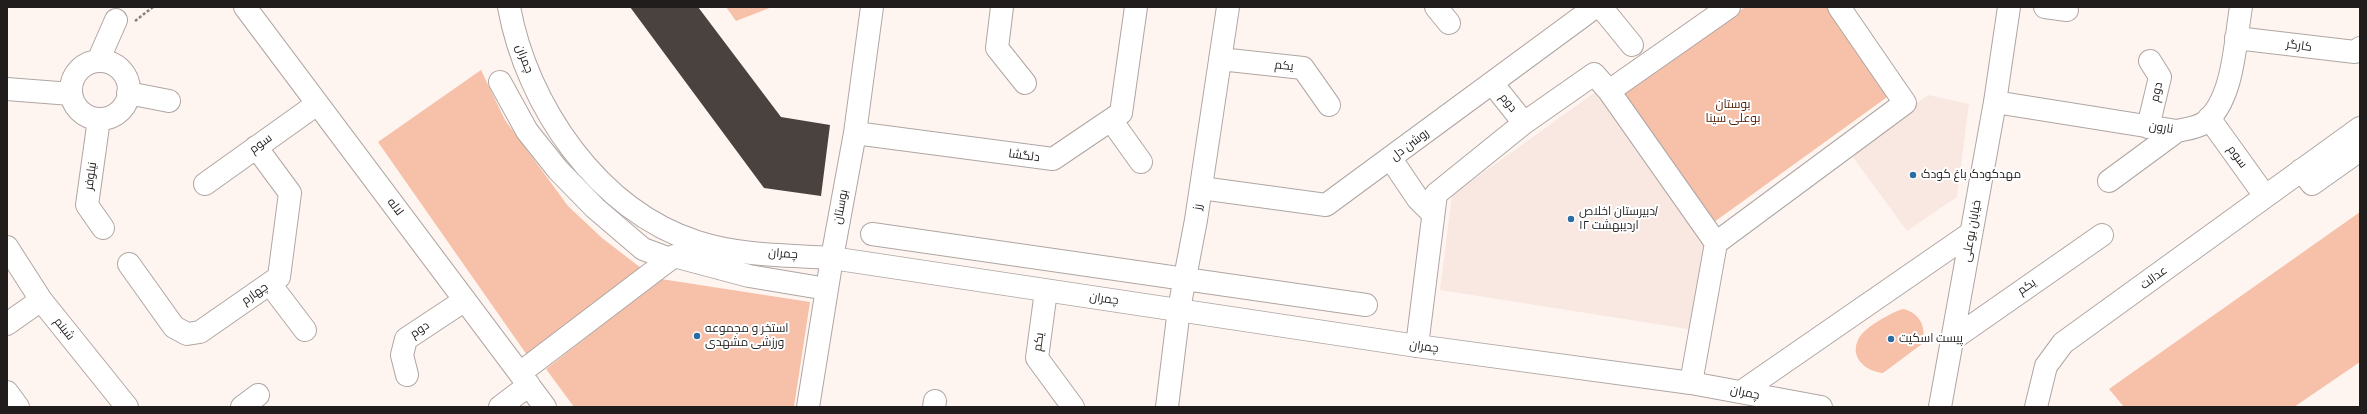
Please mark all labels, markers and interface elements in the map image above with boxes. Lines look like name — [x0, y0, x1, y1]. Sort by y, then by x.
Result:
street label: کارگر — [2285, 37, 2313, 55]
street label: چمران — [512, 43, 536, 75]
street label: یکم — [1274, 58, 1294, 74]
street label: دوم — [2148, 81, 2166, 103]
street label: دوم — [1496, 91, 1520, 115]
park label: بوستان بوعلی سینا — [1706, 98, 1760, 126]
street label: نارون — [2148, 119, 2174, 137]
street label: روشن دل — [1388, 126, 1432, 164]
street label: سوم — [247, 131, 275, 157]
street label: سوم — [2224, 143, 2250, 171]
street label: دلگشا — [1007, 147, 1041, 165]
street label: نیلوفر — [82, 161, 100, 191]
place label: مهدکودک باغ کودک — [1921, 168, 2021, 182]
marker: مهدکودک باغ کودک — [1908, 170, 1918, 180]
street label: بوستان — [831, 188, 851, 226]
street label: لاله — [384, 195, 406, 219]
street label: خیابان بوعلی — [1959, 199, 1985, 263]
street label: رز — [1190, 203, 1206, 211]
place label: دبیرستان اخلاص/ ۱۲ اردیبهشت — [1579, 205, 1658, 233]
marker: دبیرستان اخلاص/ ۱۲ اردیبهشت — [1566, 214, 1576, 224]
street label: چمران — [768, 246, 798, 262]
street label: عدالت — [2138, 263, 2170, 293]
street label: یکم — [2015, 276, 2039, 298]
street label: چهارم — [239, 280, 271, 308]
street label: چمران — [1088, 290, 1120, 308]
street label: شبنم — [51, 315, 77, 343]
street label: دوم — [408, 318, 432, 342]
place label: استخر و مجموعه ورزشی مشهدی — [705, 322, 789, 350]
marker: استخر و مجموعه ورزشی مشهدی — [692, 331, 702, 341]
street label: یکم — [1031, 332, 1047, 352]
place label: پیست اسکیت — [1899, 332, 1963, 346]
marker: پیست اسکیت — [1886, 334, 1896, 344]
street label: چمران — [1408, 338, 1440, 356]
street label: چمران — [1729, 383, 1761, 403]

